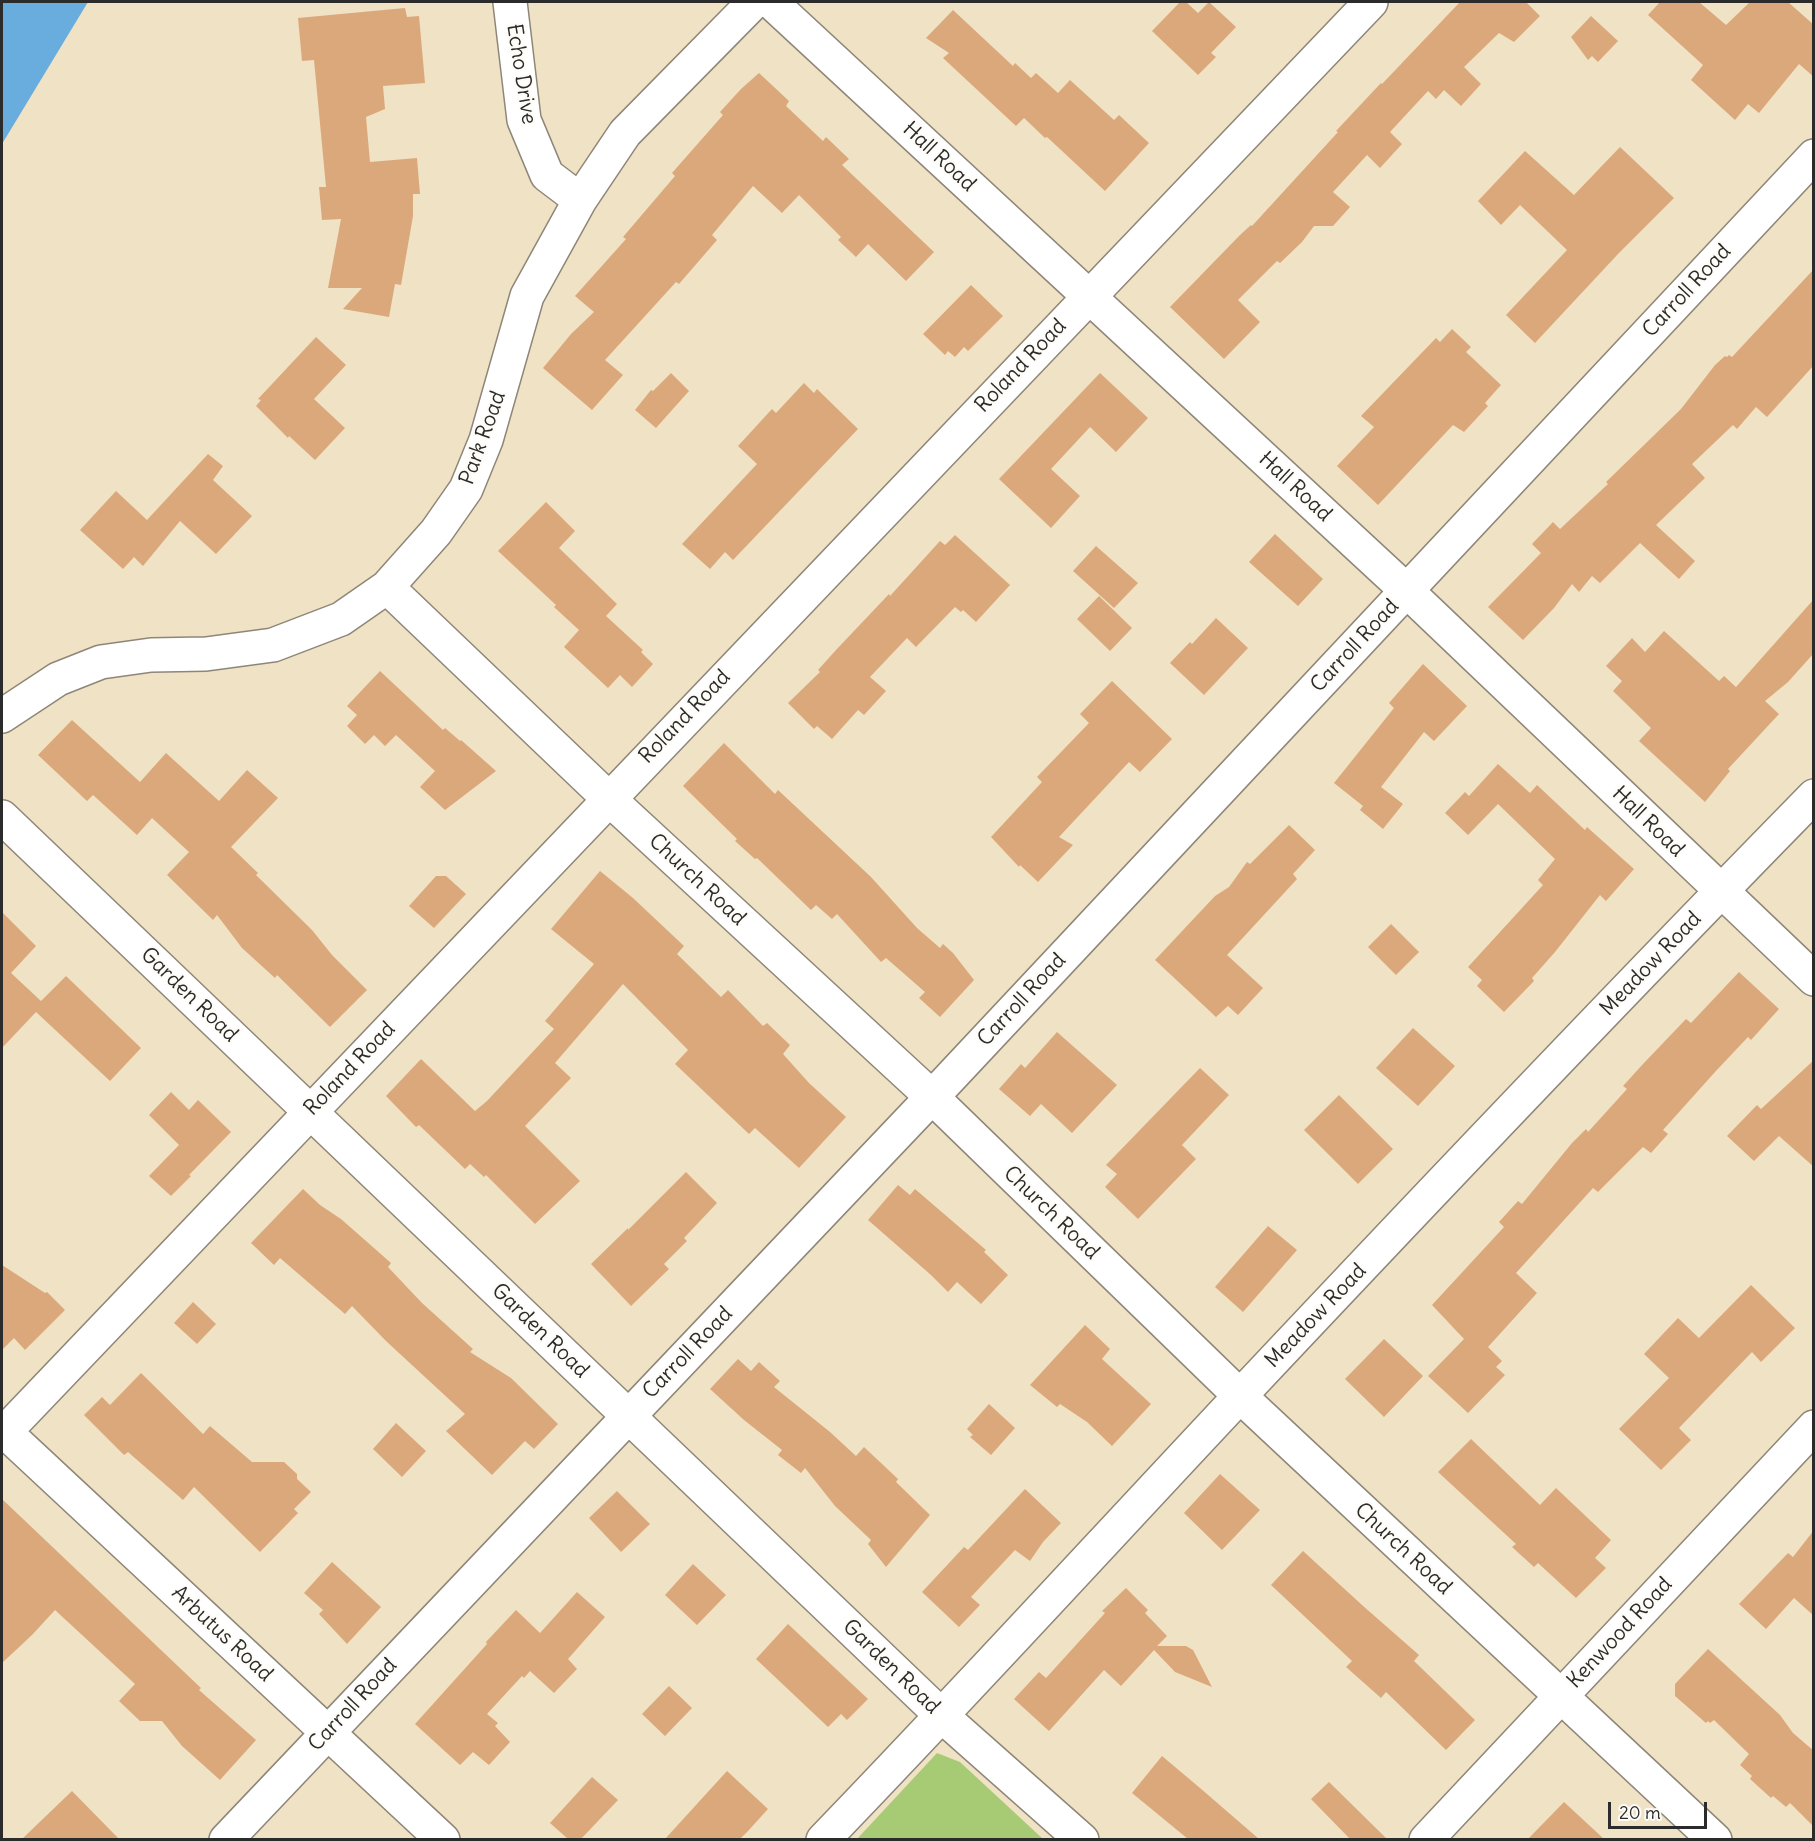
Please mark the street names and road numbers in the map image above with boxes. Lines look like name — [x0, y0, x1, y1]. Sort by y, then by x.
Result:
street label: Echo Drive — [501, 22, 541, 126]
street label: Hall Road — [897, 117, 981, 197]
street label: Carroll Road — [1638, 239, 1736, 343]
street label: Roland Road — [970, 314, 1072, 418]
street label: Park Road — [454, 388, 512, 488]
street label: Hall Road — [1253, 447, 1337, 527]
street label: Carroll Road — [1306, 594, 1404, 698]
street label: Roland Road — [634, 665, 736, 769]
street label: Hall Road — [1607, 781, 1689, 863]
street label: Church Road — [643, 829, 751, 931]
street label: Meadow Road — [1595, 907, 1707, 1021]
street label: Garden Road — [135, 942, 243, 1048]
street label: Carroll Road — [973, 948, 1071, 1052]
street label: Roland Road — [299, 1017, 401, 1121]
street label: Church Road — [998, 1161, 1104, 1265]
street label: Meadow Road — [1260, 1259, 1372, 1373]
street label: Garden Road — [486, 1278, 594, 1384]
street label: Carroll Road — [638, 1302, 738, 1404]
street label: Church Road — [1349, 1498, 1457, 1600]
street label: Kenwood Road — [1562, 1572, 1678, 1694]
street label: Arbutus Road — [166, 1581, 278, 1687]
street label: Garden Road — [837, 1614, 945, 1720]
street label: Carroll Road — [304, 1653, 402, 1757]

